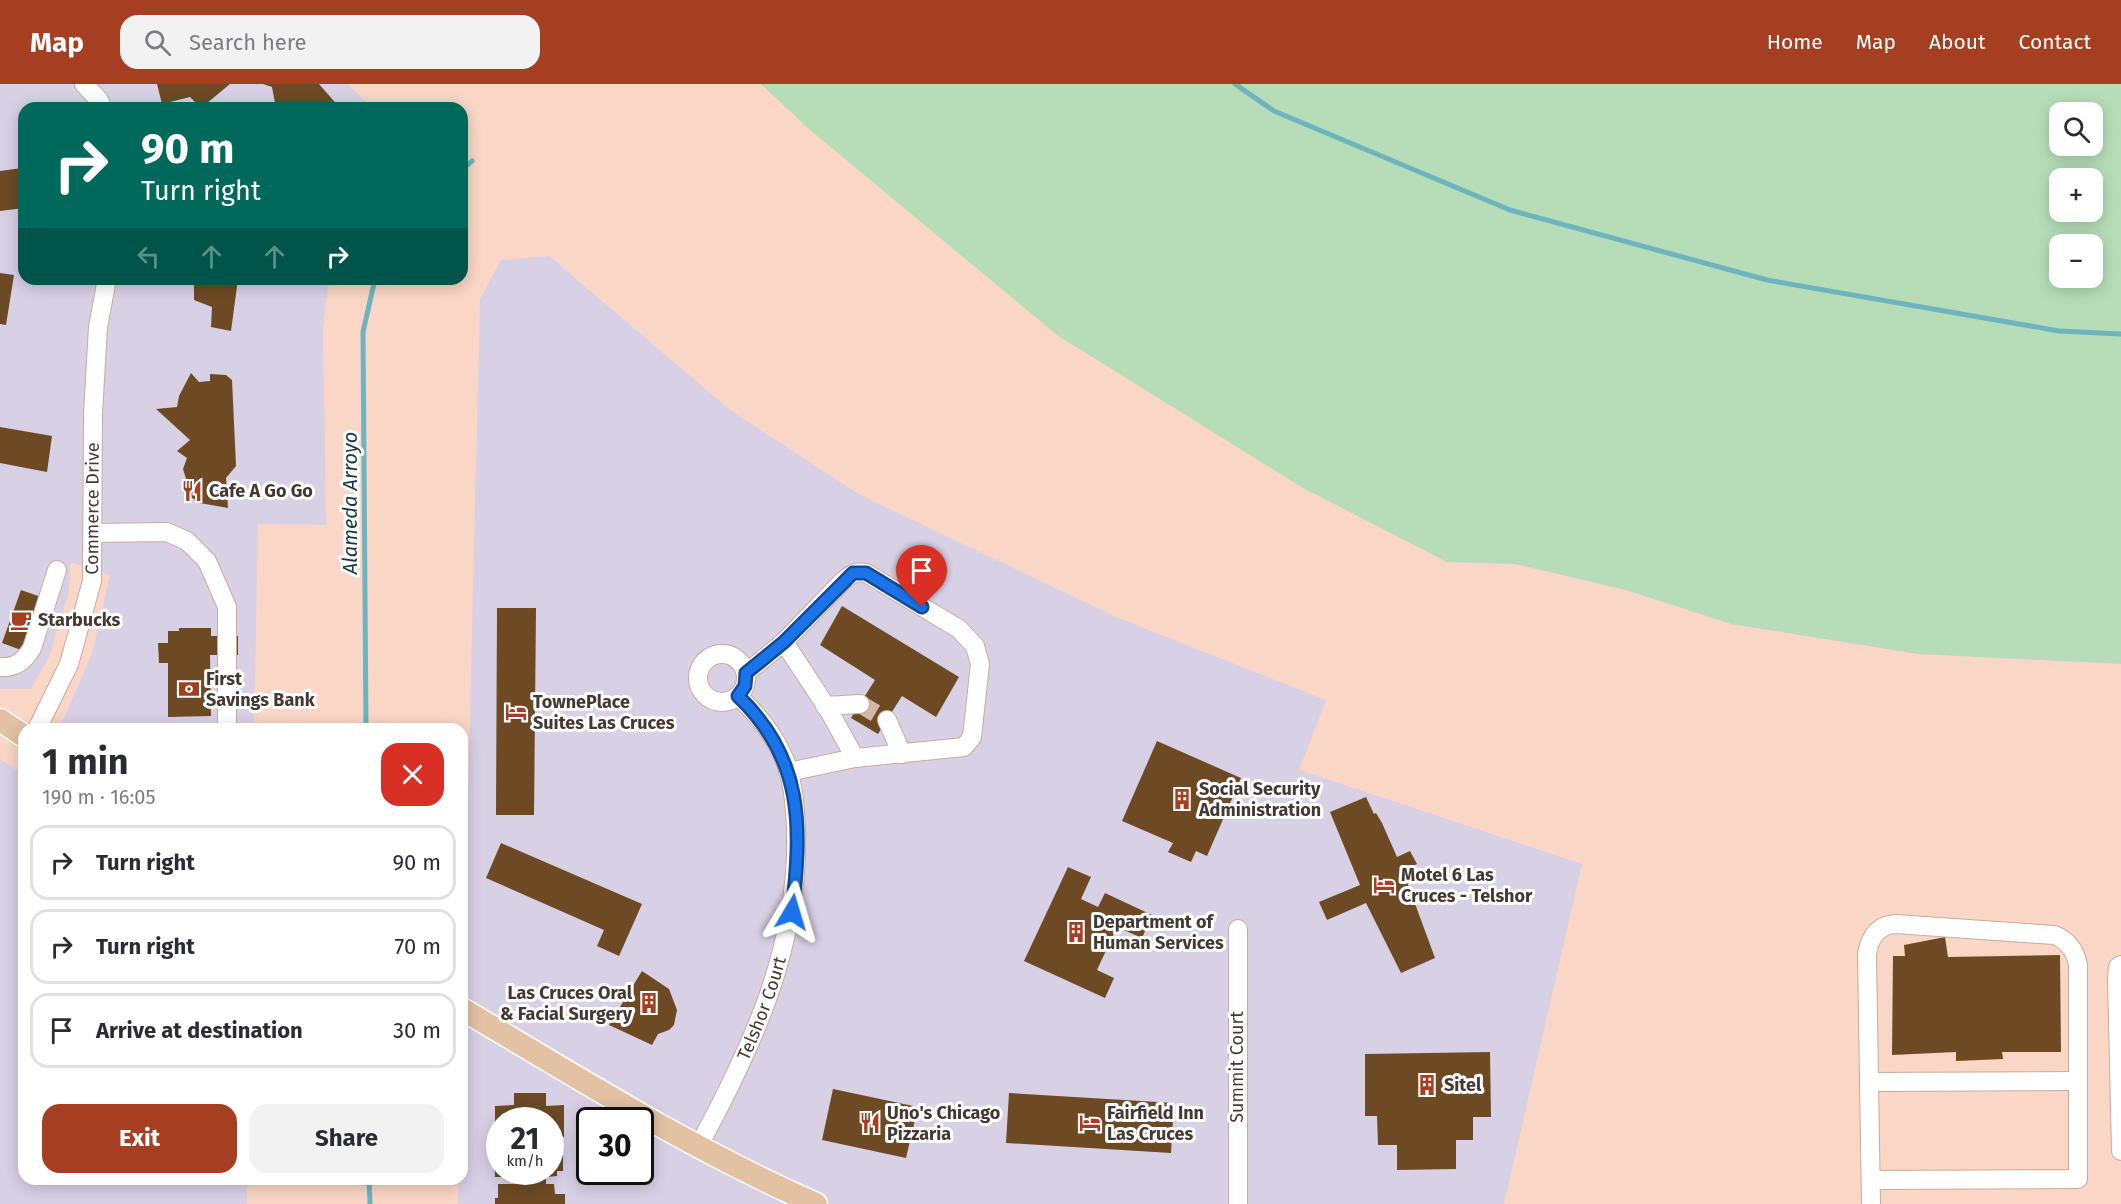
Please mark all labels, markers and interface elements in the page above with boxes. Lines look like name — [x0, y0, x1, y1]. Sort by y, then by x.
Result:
search box — [120, 15, 540, 69]
text: Map — [30, 26, 84, 59]
icon: search — [141, 26, 174, 59]
text: Search here — [189, 29, 307, 56]
text: Home — [1767, 29, 1823, 55]
text: Map — [1856, 29, 1896, 55]
text: About — [1929, 29, 1986, 55]
text: Contact — [2019, 29, 2091, 55]
map controls — [2049, 102, 2103, 288]
button: search — [2049, 102, 2103, 156]
text: 90 m — [141, 124, 235, 174]
icon: right — [42, 126, 120, 204]
button: + — [2049, 168, 2103, 222]
text: Turn right — [141, 175, 261, 207]
button: − — [2049, 234, 2103, 288]
icon: left — [132, 240, 165, 273]
icon: ahead — [195, 240, 228, 273]
icon: ahead — [258, 240, 291, 273]
icon: right — [321, 240, 354, 273]
water label: Alameda Arroyo — [338, 432, 362, 575]
street label: Commerce Drive — [81, 442, 104, 575]
restaurant icon: Cafe A Go Go — [180, 479, 204, 503]
place label: Cafe A Go Go — [209, 480, 313, 502]
pin — [896, 545, 947, 607]
icon: arrive — [905, 554, 938, 587]
cafe icon: Starbucks — [9, 608, 33, 632]
place label: Starbucks — [38, 609, 121, 631]
place label: First Savings Bank — [206, 668, 316, 711]
bank icon: First Savings Bank — [177, 677, 201, 701]
place label: TownePlace Suites Las Cruces — [533, 691, 675, 734]
hotel icon: TownePlace Suites Las Cruces — [504, 700, 528, 724]
text: 1 min — [42, 740, 129, 784]
button: close — [381, 743, 444, 806]
place label: Social Security Administration — [1198, 778, 1321, 821]
text: 190 m · 16:05 — [42, 785, 155, 809]
building icon: Social Security Administration — [1170, 787, 1194, 811]
icon: right — [45, 846, 78, 879]
text: Turn right — [96, 849, 195, 876]
text: 90 m — [392, 849, 441, 876]
place label: Motel 6 Las Cruces - Telshor — [1401, 864, 1533, 907]
hotel icon: Motel 6 Las Cruces - Telshor — [1372, 873, 1396, 897]
position arrow — [760, 880, 824, 944]
place label: Department of Human Services — [1093, 911, 1224, 954]
building icon: Department of Human Services — [1064, 920, 1088, 944]
icon: right — [45, 930, 78, 963]
text: Turn right — [96, 933, 195, 960]
text: 70 m — [395, 933, 441, 960]
street label: Telshor Court — [733, 954, 791, 1064]
place label: Las Cruces Oral & Facial Surgery — [500, 982, 633, 1025]
building icon: Las Cruces Oral & Facial Surgery — [637, 991, 661, 1015]
street label: Summit Court — [1226, 1011, 1248, 1123]
icon: arrive — [45, 1014, 78, 1047]
text: Arrive at destination — [96, 1017, 303, 1044]
text: 30 m — [393, 1017, 441, 1044]
building icon: Sitel — [1415, 1073, 1439, 1097]
place label: Sitel — [1444, 1074, 1482, 1096]
place label: Uno's Chicago Pizzaria — [887, 1102, 1000, 1145]
place label: Fairfield Inn Las Cruces — [1107, 1102, 1204, 1145]
button: Exit — [42, 1104, 237, 1173]
button: Share — [249, 1104, 444, 1173]
speed limit sign: 30 — [576, 1107, 654, 1185]
restaurant icon: Uno's Chicago Pizzaria — [858, 1111, 882, 1135]
hotel icon: Fairfield Inn Las Cruces — [1078, 1111, 1102, 1135]
text: 21 — [511, 1121, 539, 1157]
text: km/h — [506, 1152, 544, 1170]

